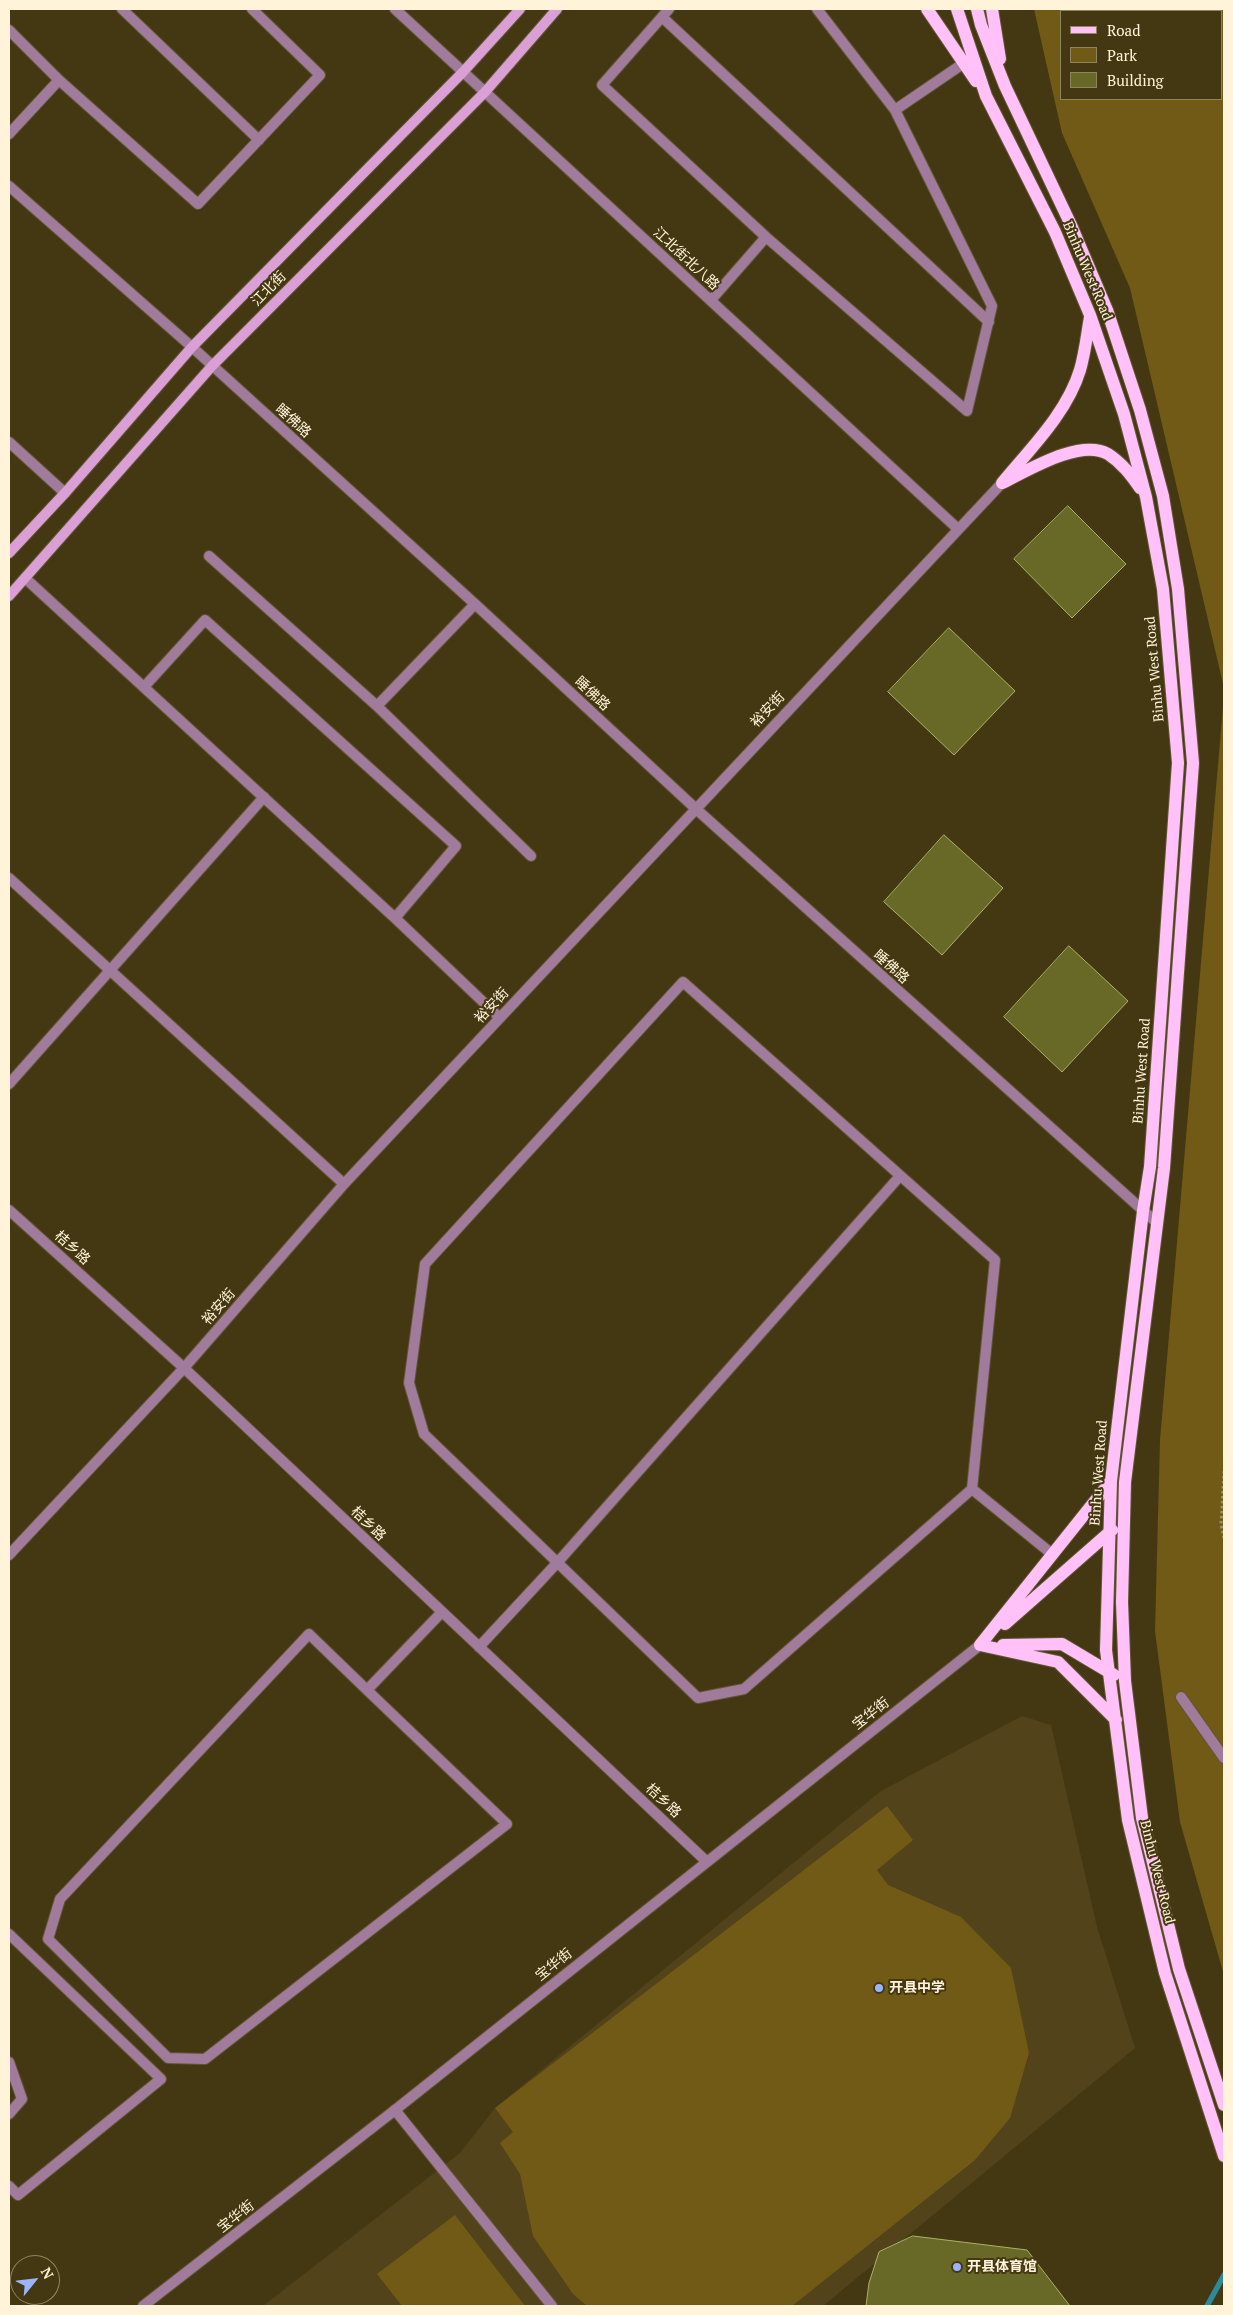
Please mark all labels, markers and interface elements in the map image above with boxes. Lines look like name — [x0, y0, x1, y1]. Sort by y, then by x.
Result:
legend — [1060, 10, 1223, 100]
text: Road — [1107, 20, 1140, 40]
text: Park — [1107, 45, 1137, 65]
text: Building — [1107, 70, 1164, 90]
street label: Binhu West Road — [1059, 219, 1115, 323]
street label: 江北街北八路 — [650, 224, 722, 294]
street label: 江北街 — [248, 268, 290, 310]
street label: 睡佛路 — [272, 401, 314, 441]
street label: Binhu West Road — [1142, 616, 1168, 722]
street label: 睡佛路 — [571, 674, 613, 714]
street label: 裕安街 — [748, 689, 788, 731]
street label: 睡佛路 — [870, 947, 912, 987]
street label: 裕安街 — [472, 985, 512, 1027]
street label: Binhu West Road — [1130, 1018, 1154, 1124]
street label: 桔乡路 — [51, 1228, 93, 1268]
street label: 裕安街 — [199, 1286, 239, 1328]
street label: Binhu West Road — [1087, 1420, 1111, 1526]
street label: 桔乡路 — [347, 1503, 389, 1545]
street label: 宝华街 — [849, 1694, 893, 1734]
street label: 桔乡路 — [642, 1781, 684, 1821]
street label: Binhu West Road — [1136, 1819, 1178, 1925]
street label: 宝华街 — [532, 1945, 576, 1985]
place label: 开县中学 — [889, 1980, 945, 1996]
marker: 开县中学 — [873, 1982, 885, 1994]
street label: 宝华街 — [214, 2197, 258, 2237]
north arrow — [10, 2255, 60, 2305]
place label: 开县体育馆 — [967, 2259, 1037, 2275]
marker: 开县体育馆 — [951, 2261, 963, 2273]
text: N — [37, 2264, 59, 2282]

